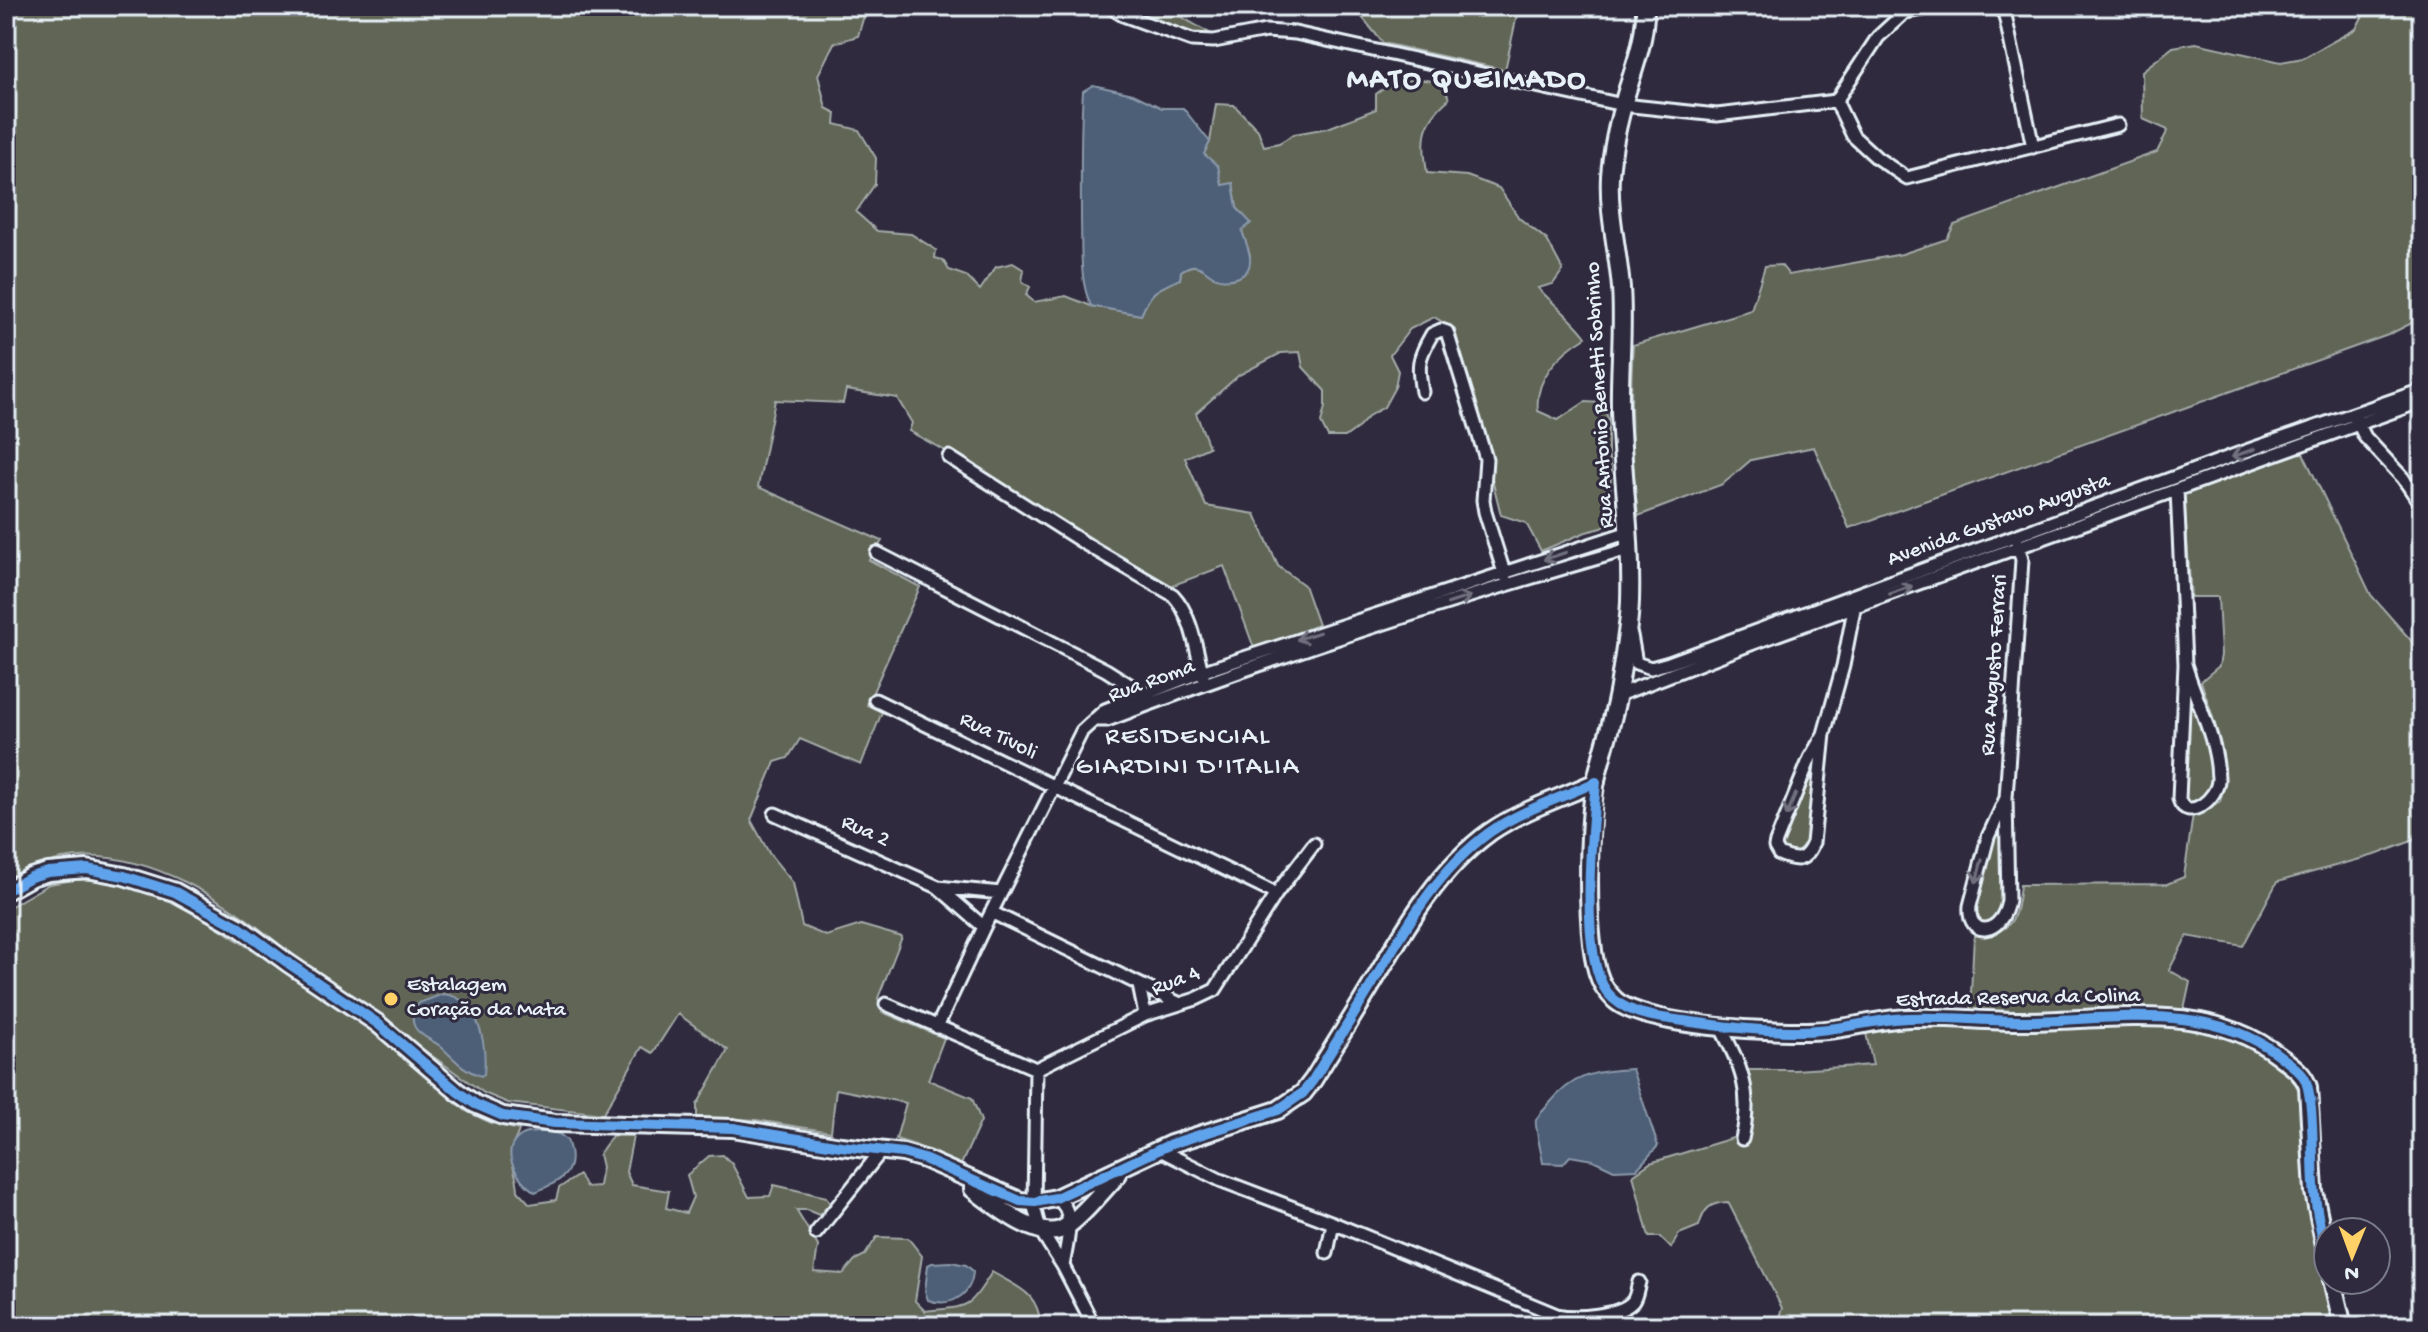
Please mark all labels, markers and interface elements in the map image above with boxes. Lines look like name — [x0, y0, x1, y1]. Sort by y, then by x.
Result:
district label: MATO QUEIMADO — [1347, 64, 1587, 99]
street label: Rua Antonio Benetti Sobrinho — [1581, 261, 1621, 529]
one-way arrow — [2231, 446, 2256, 461]
street label: Avenida Gustavo Augusta — [1884, 468, 2115, 573]
one-way arrow — [1543, 549, 1568, 564]
street label: Rua Augusto Ferrari — [1976, 573, 2014, 757]
one-way arrow — [1888, 582, 1912, 596]
one-way arrow — [1447, 591, 1472, 606]
one-way arrow — [1296, 630, 1321, 645]
street label: Rua Roma — [1105, 654, 1199, 710]
street label: Rua Tivoli — [955, 707, 1041, 767]
district label: RESIDENCIAL GIARDINI D'ITALIA — [1076, 723, 1300, 784]
one-way arrow — [1782, 792, 1797, 817]
street label: Rua 2 — [837, 810, 893, 854]
one-way arrow — [1971, 857, 1986, 883]
street label: Rua 4 — [1148, 961, 1204, 1003]
place label: Estalagem Coração da Mata — [407, 973, 566, 1024]
street label: Estrada Reserva da Colina — [1896, 984, 2141, 1014]
marker: Estalagem Coração da Mata — [382, 990, 400, 1008]
north arrow — [2312, 1216, 2392, 1296]
text: N — [2344, 1259, 2359, 1285]

